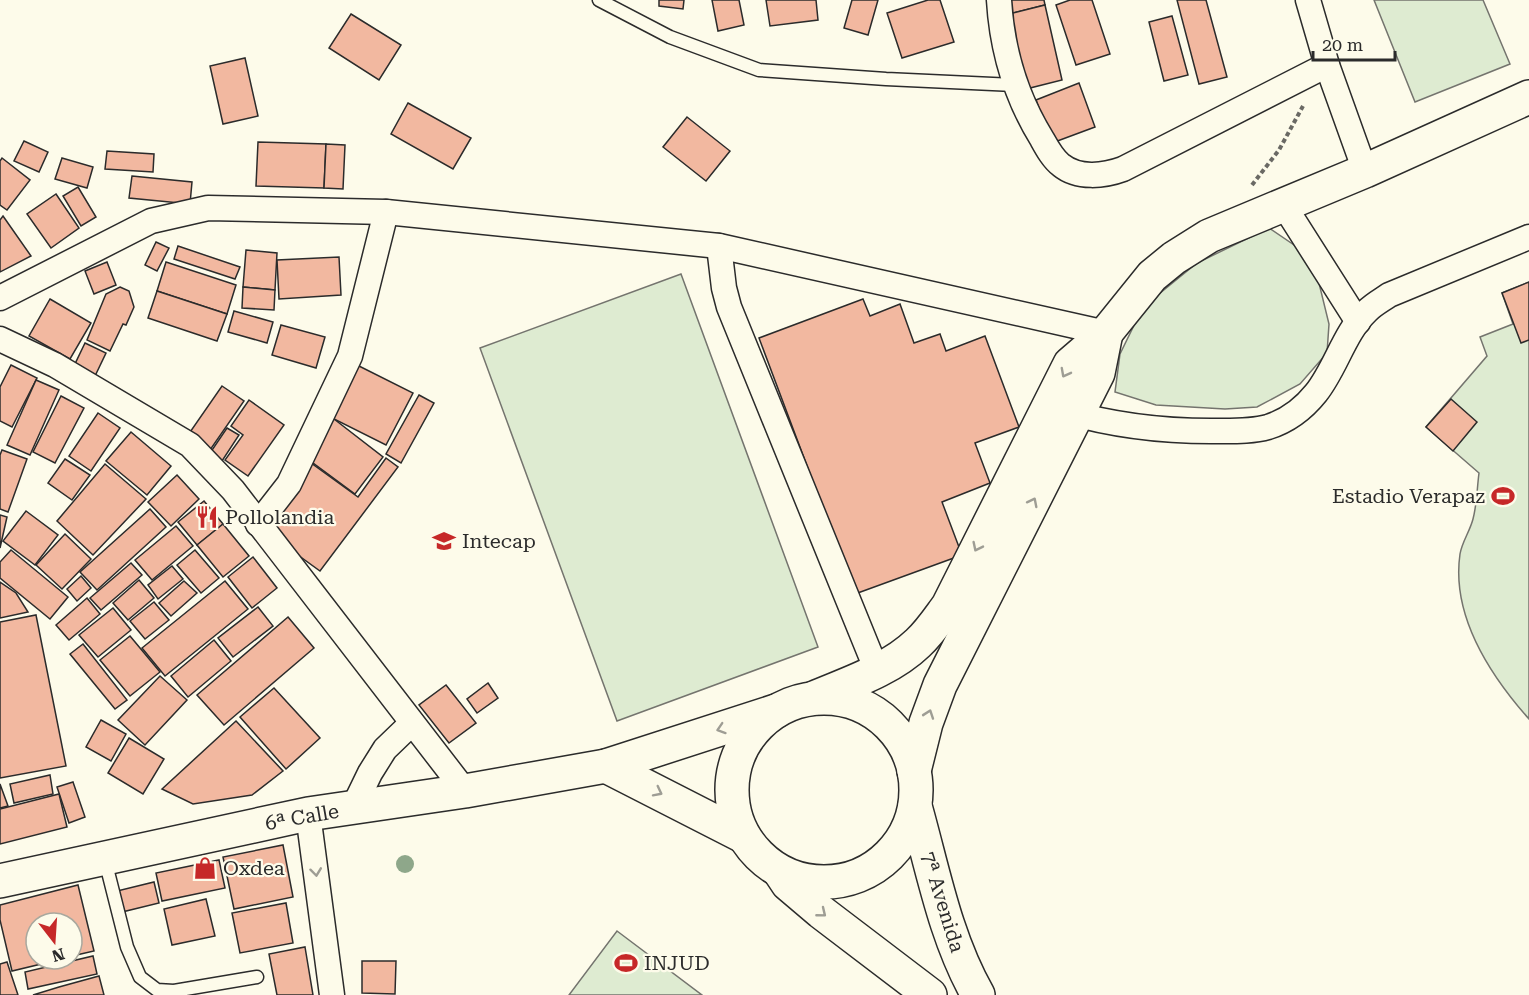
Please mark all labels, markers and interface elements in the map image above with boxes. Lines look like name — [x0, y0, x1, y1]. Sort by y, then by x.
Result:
scale bar — [1313, 24, 1396, 62]
text: 20 m — [1322, 34, 1363, 55]
one-way arrow — [1061, 367, 1072, 377]
sports icon: Estadio Verapaz — [1490, 483, 1516, 509]
place label: Estadio Verapaz — [1332, 484, 1485, 508]
one-way arrow — [1026, 497, 1038, 508]
restaurant icon: Pollolandia — [194, 504, 220, 530]
place label: Pollolandia — [225, 505, 334, 529]
school or university icon: Intecap — [431, 528, 457, 554]
place label: Intecap — [462, 529, 536, 553]
one-way arrow — [973, 541, 984, 552]
one-way arrow — [922, 709, 935, 720]
one-way arrow — [716, 722, 727, 734]
one-way arrow — [652, 785, 663, 797]
street label: 6ª Calle — [263, 799, 341, 835]
street label: 7ª Avenida — [916, 849, 970, 956]
shop icon: Oxdea — [192, 855, 218, 881]
place label: Oxdea — [223, 856, 285, 880]
one-way arrow — [309, 868, 322, 877]
one-way arrow — [815, 905, 826, 916]
north arrow — [24, 911, 84, 971]
text: N — [50, 944, 67, 966]
sports icon: INJUD — [613, 950, 639, 976]
place label: INJUD — [644, 951, 710, 975]

